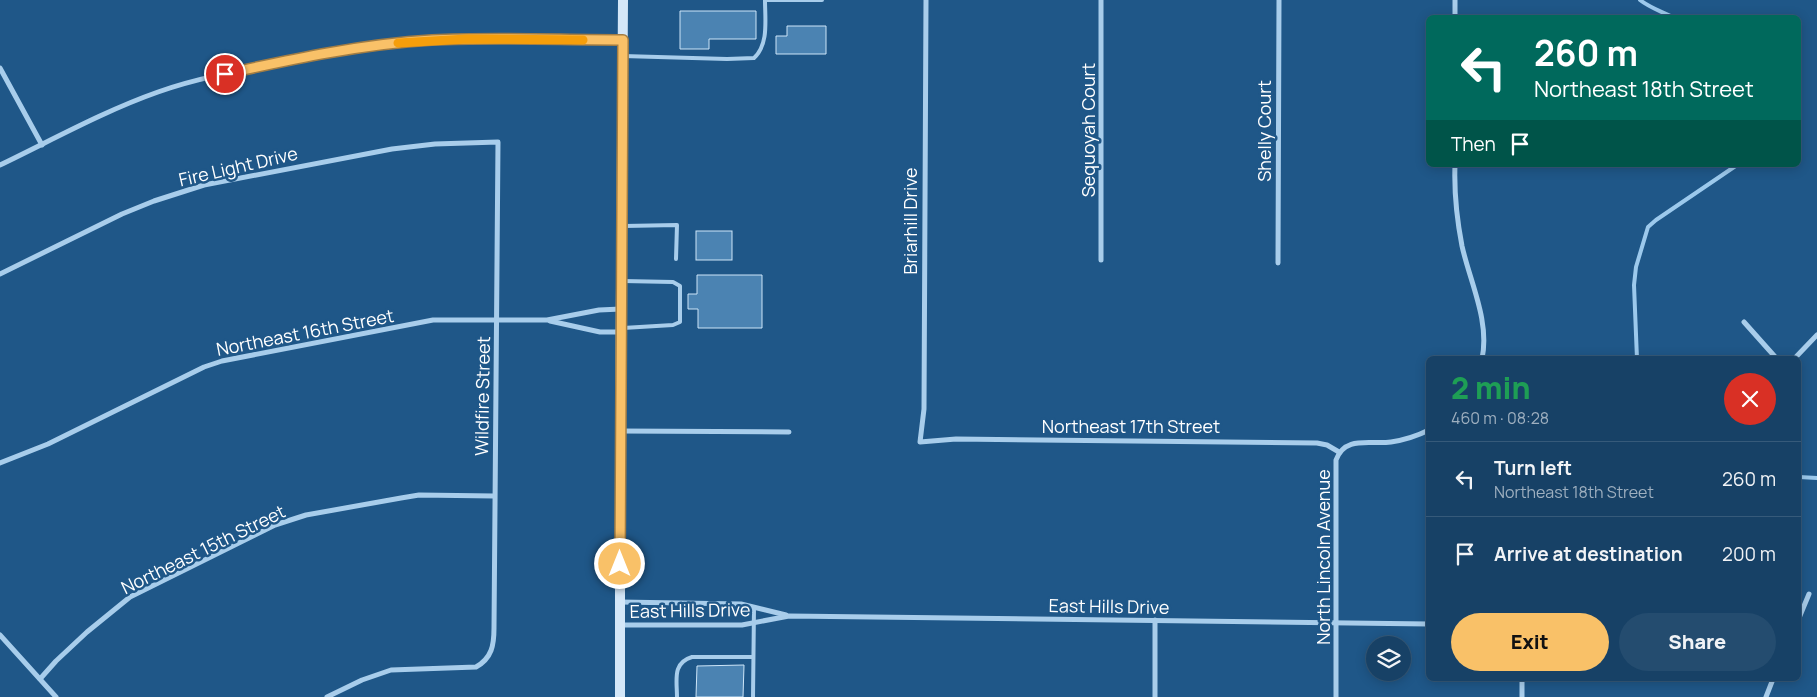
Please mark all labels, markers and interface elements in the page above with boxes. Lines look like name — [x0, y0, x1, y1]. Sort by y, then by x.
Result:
text: 260 m — [1534, 29, 1638, 77]
icon: left — [1451, 35, 1516, 100]
pin — [204, 53, 246, 95]
icon: arrive — [211, 60, 239, 88]
street label: Sequoyah Court — [1076, 63, 1100, 197]
text: Northeast 18th Street — [1534, 74, 1754, 104]
street label: Shelly Court — [1252, 80, 1276, 182]
icon: arrive — [1506, 130, 1534, 158]
text: Then — [1451, 131, 1496, 157]
street label: Fire Light Drive — [176, 141, 300, 191]
street label: Briarhill Drive — [898, 167, 922, 275]
street label: Northeast 16th Street — [214, 303, 396, 361]
street label: Wildfire Street — [469, 336, 495, 456]
text: 2 min — [1451, 367, 1531, 408]
button: close — [1724, 373, 1776, 425]
text: 460 m · 08:28 — [1451, 407, 1549, 429]
street label: Northeast 17th Street — [1042, 414, 1220, 438]
text: Turn left — [1494, 455, 1572, 481]
icon: left — [1451, 465, 1479, 493]
text: 260 m — [1722, 466, 1776, 492]
street label: North Lincoln Avenue — [1311, 469, 1335, 645]
text: Northeast 18th Street — [1494, 481, 1654, 503]
street label: Northeast 15th Street — [117, 499, 289, 599]
position arrow — [593, 537, 645, 589]
icon: arrive — [1451, 540, 1479, 568]
text: Arrive at destination — [1494, 541, 1683, 567]
text: 200 m — [1722, 541, 1776, 567]
street label: East Hills Drive — [1049, 593, 1169, 619]
street label: East Hills Drive — [630, 597, 750, 623]
button: Exit — [1451, 613, 1609, 671]
button: Share — [1619, 613, 1776, 671]
map controls — [1366, 636, 1411, 681]
button: layers — [1366, 636, 1411, 681]

